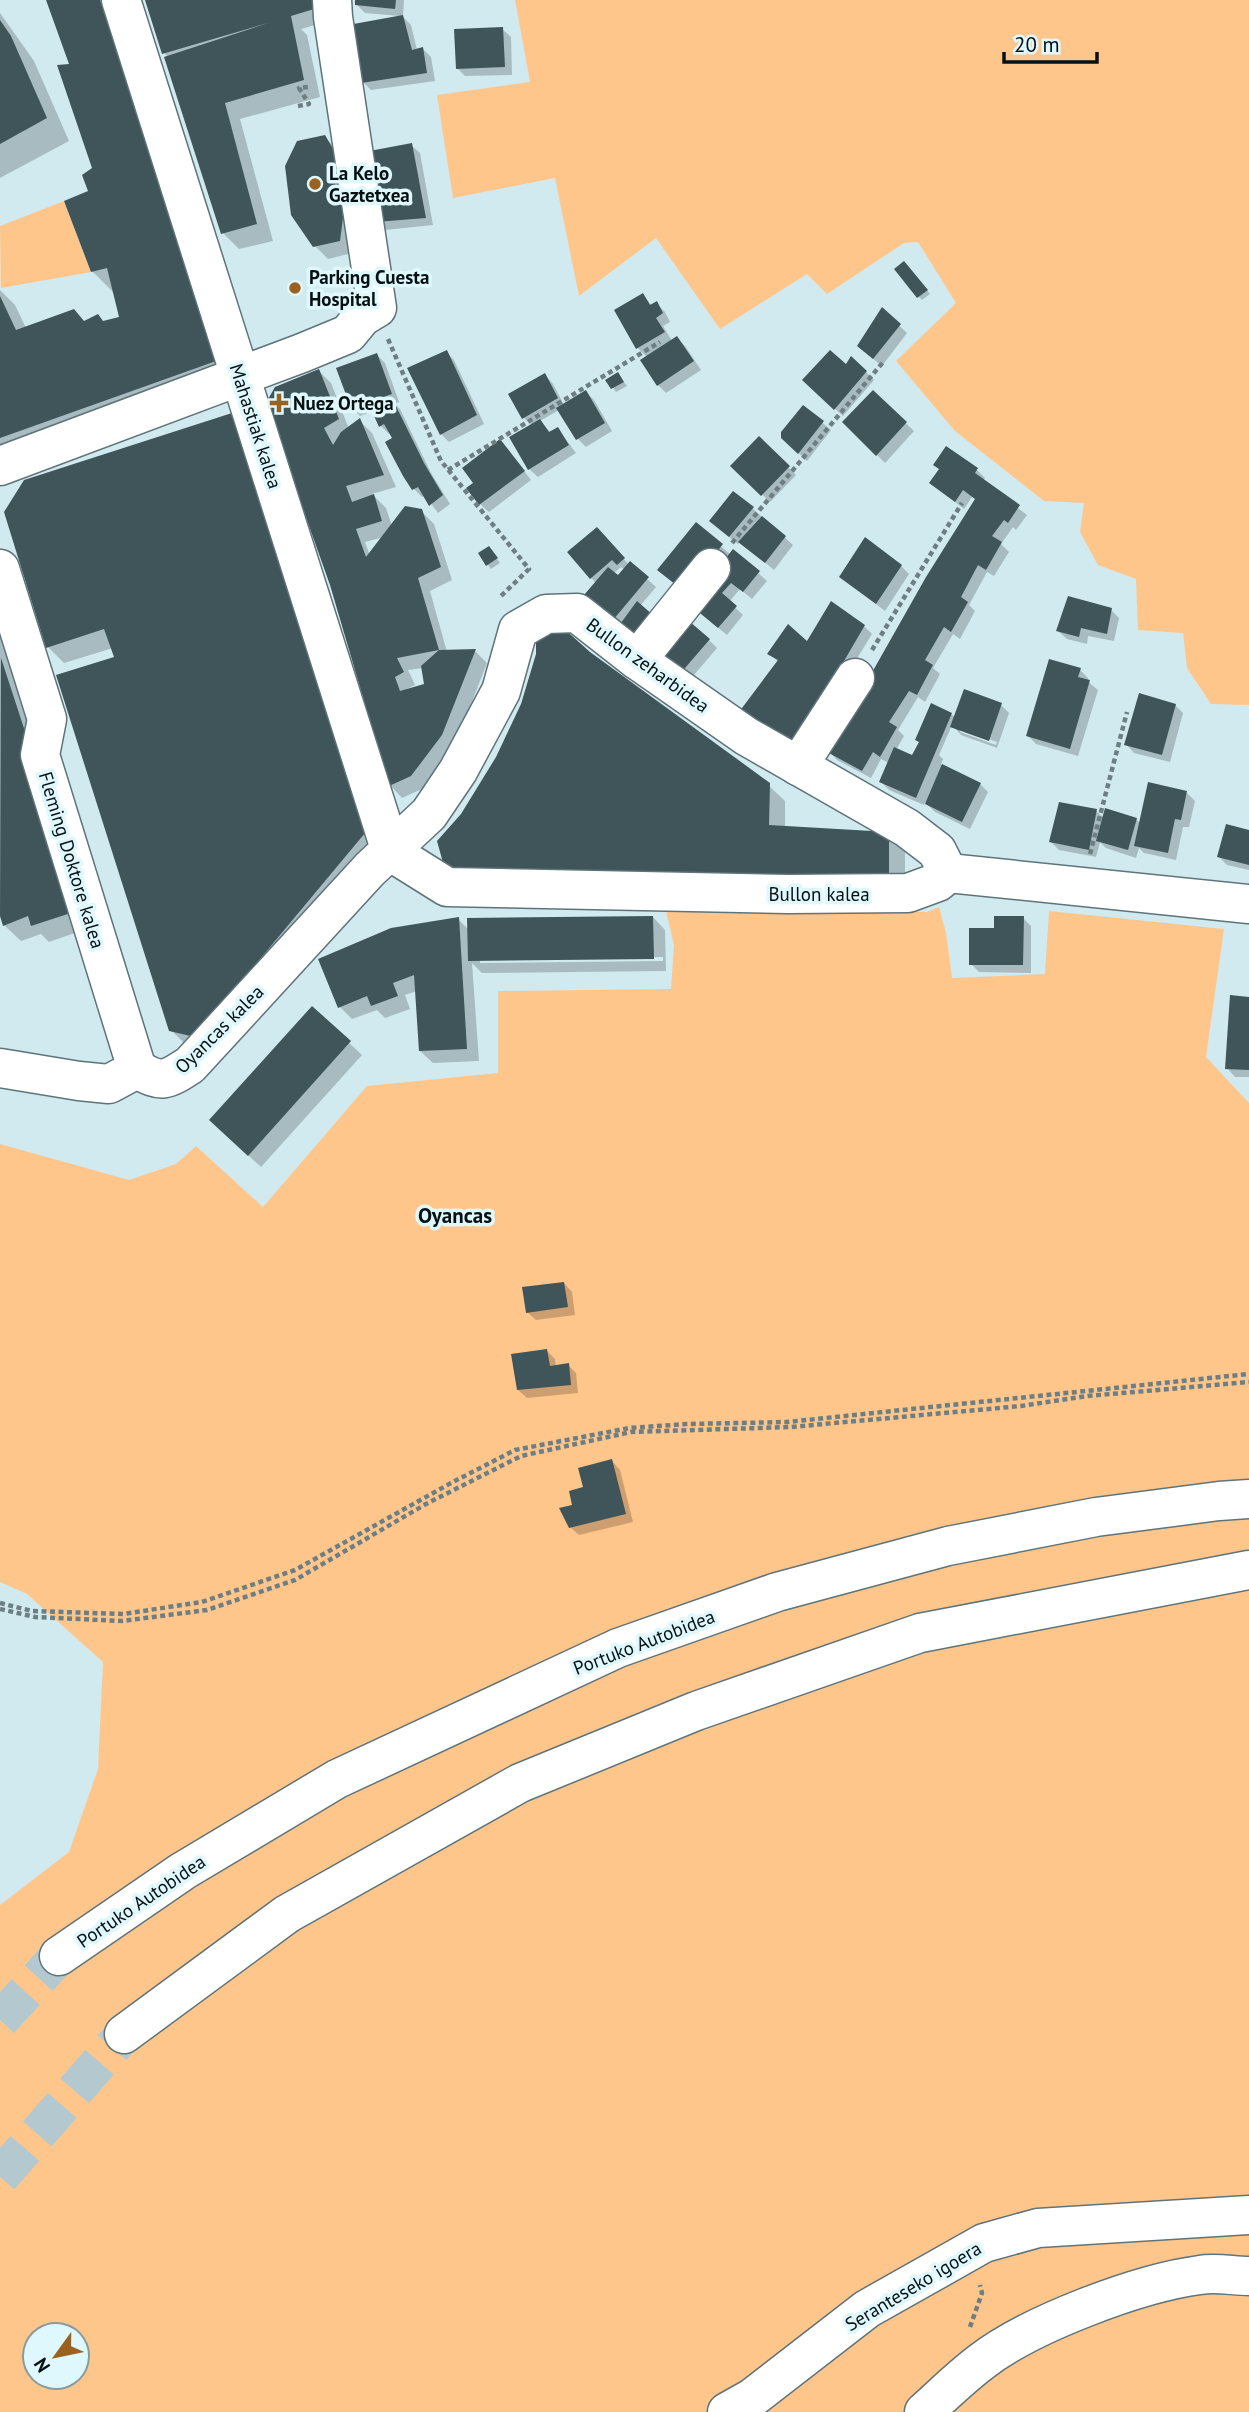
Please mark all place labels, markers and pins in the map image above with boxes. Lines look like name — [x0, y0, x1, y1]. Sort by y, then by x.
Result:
place label: La Kelo Gaztetxea — [329, 161, 410, 207]
marker: La Kelo Gaztetxea — [307, 176, 323, 192]
place label: Parking Cuesta Hospital — [309, 265, 429, 311]
marker: Parking Cuesta Hospital — [287, 280, 303, 296]
place label: Nuez Ortega — [293, 391, 394, 415]
marker: Nuez Ortega — [271, 395, 287, 411]

